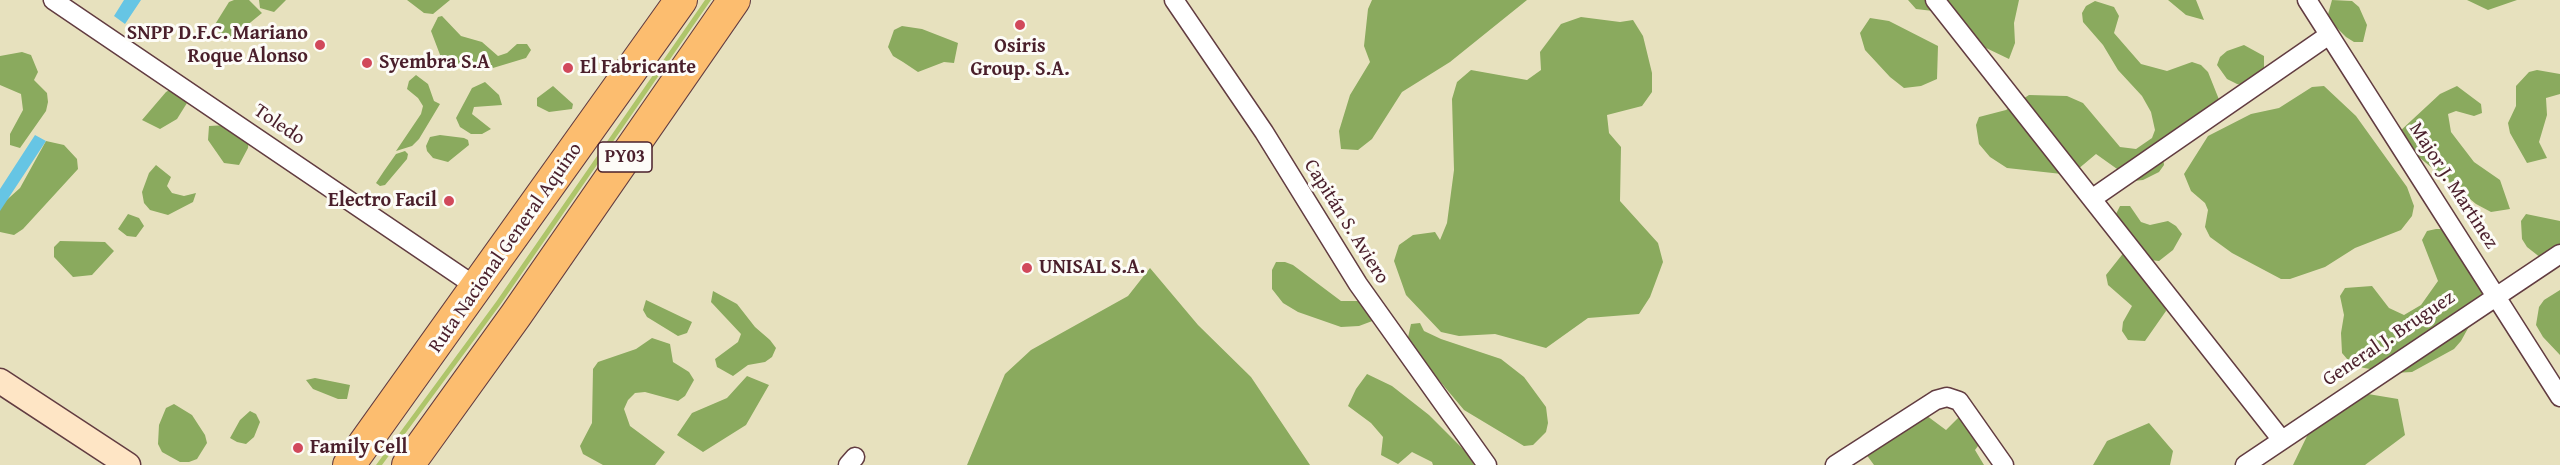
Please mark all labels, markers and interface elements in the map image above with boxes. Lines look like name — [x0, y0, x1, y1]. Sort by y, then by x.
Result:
marker: Osiris Group. S.A. — [1013, 18, 1027, 32]
place label: SNPP D.F.C. Mariano Roque Alonso — [127, 22, 308, 69]
place label: Osiris Group. S.A. — [970, 35, 1070, 82]
marker: SNPP D.F.C. Mariano Roque Alonso — [313, 38, 327, 52]
place label: Syembra S.A — [379, 51, 490, 75]
marker: Syembra S.A — [360, 56, 374, 70]
place label: El Fabricante — [580, 56, 696, 80]
marker: El Fabricante — [561, 61, 575, 75]
street label: Toledo — [249, 99, 309, 151]
street label: Major J. Martinez — [2403, 118, 2503, 254]
street label: Ruta Nacional General Aquino — [424, 138, 588, 358]
road number: PY03 — [598, 142, 652, 172]
street label: Capitán S. Aviero — [1298, 155, 1394, 289]
place label: Electro Facil — [328, 189, 437, 213]
marker: Electro Facil — [442, 194, 456, 208]
place label: UNISAL S.A. — [1039, 256, 1145, 280]
marker: UNISAL S.A. — [1020, 261, 1034, 275]
street label: General J. Bruguez — [2318, 286, 2460, 392]
place label: Family Cell — [310, 436, 408, 460]
marker: Family Cell — [291, 441, 305, 455]

